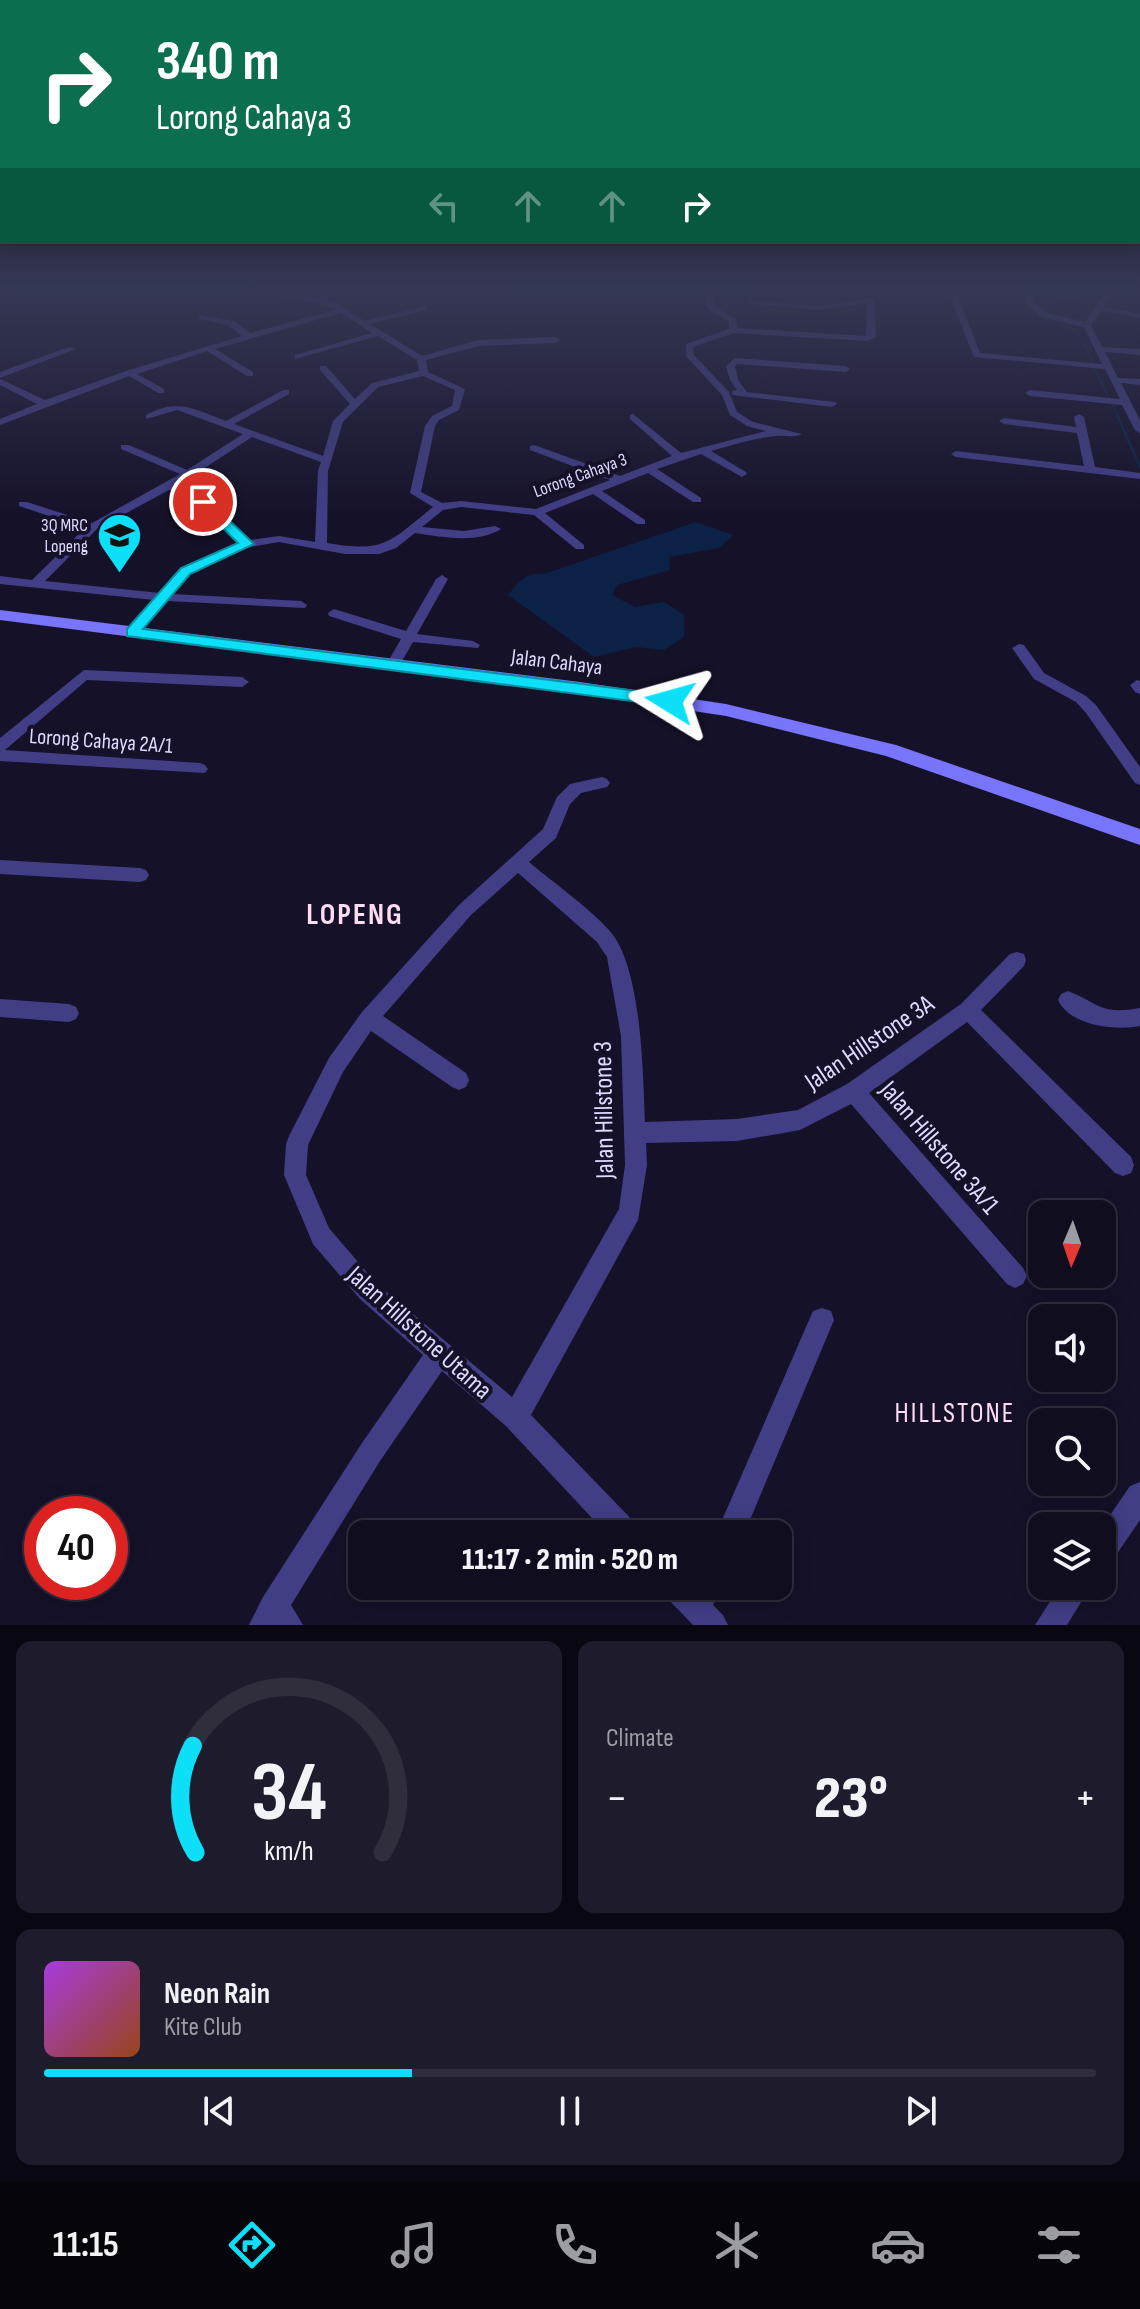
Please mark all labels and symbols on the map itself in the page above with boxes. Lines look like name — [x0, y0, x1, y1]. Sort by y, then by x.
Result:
street label: Lorong Cahaya 3 — [531, 449, 630, 502]
pin — [169, 468, 237, 536]
school or university icon: 3Q MRC Lopeng — [95, 511, 143, 574]
place label: 3Q MRC Lopeng — [41, 515, 88, 557]
street label: Jalan Cahaya — [509, 643, 604, 681]
position arrow — [628, 659, 712, 743]
street label: Lorong Cahaya 2A/1 — [28, 723, 174, 760]
district label: LOPENG — [306, 897, 404, 933]
street label: Jalan Hillstone 3A — [799, 988, 941, 1098]
street label: Jalan Hillstone 3 — [588, 1041, 621, 1180]
street label: Jalan Hillstone 3A/1 — [872, 1074, 1005, 1221]
north arrow — [1028, 1200, 1116, 1288]
street label: Jalan Hillstone Utama — [339, 1259, 498, 1406]
district label: HILLSTONE — [895, 1397, 1015, 1430]
speed limit sign: 40 — [24, 1496, 128, 1600]

